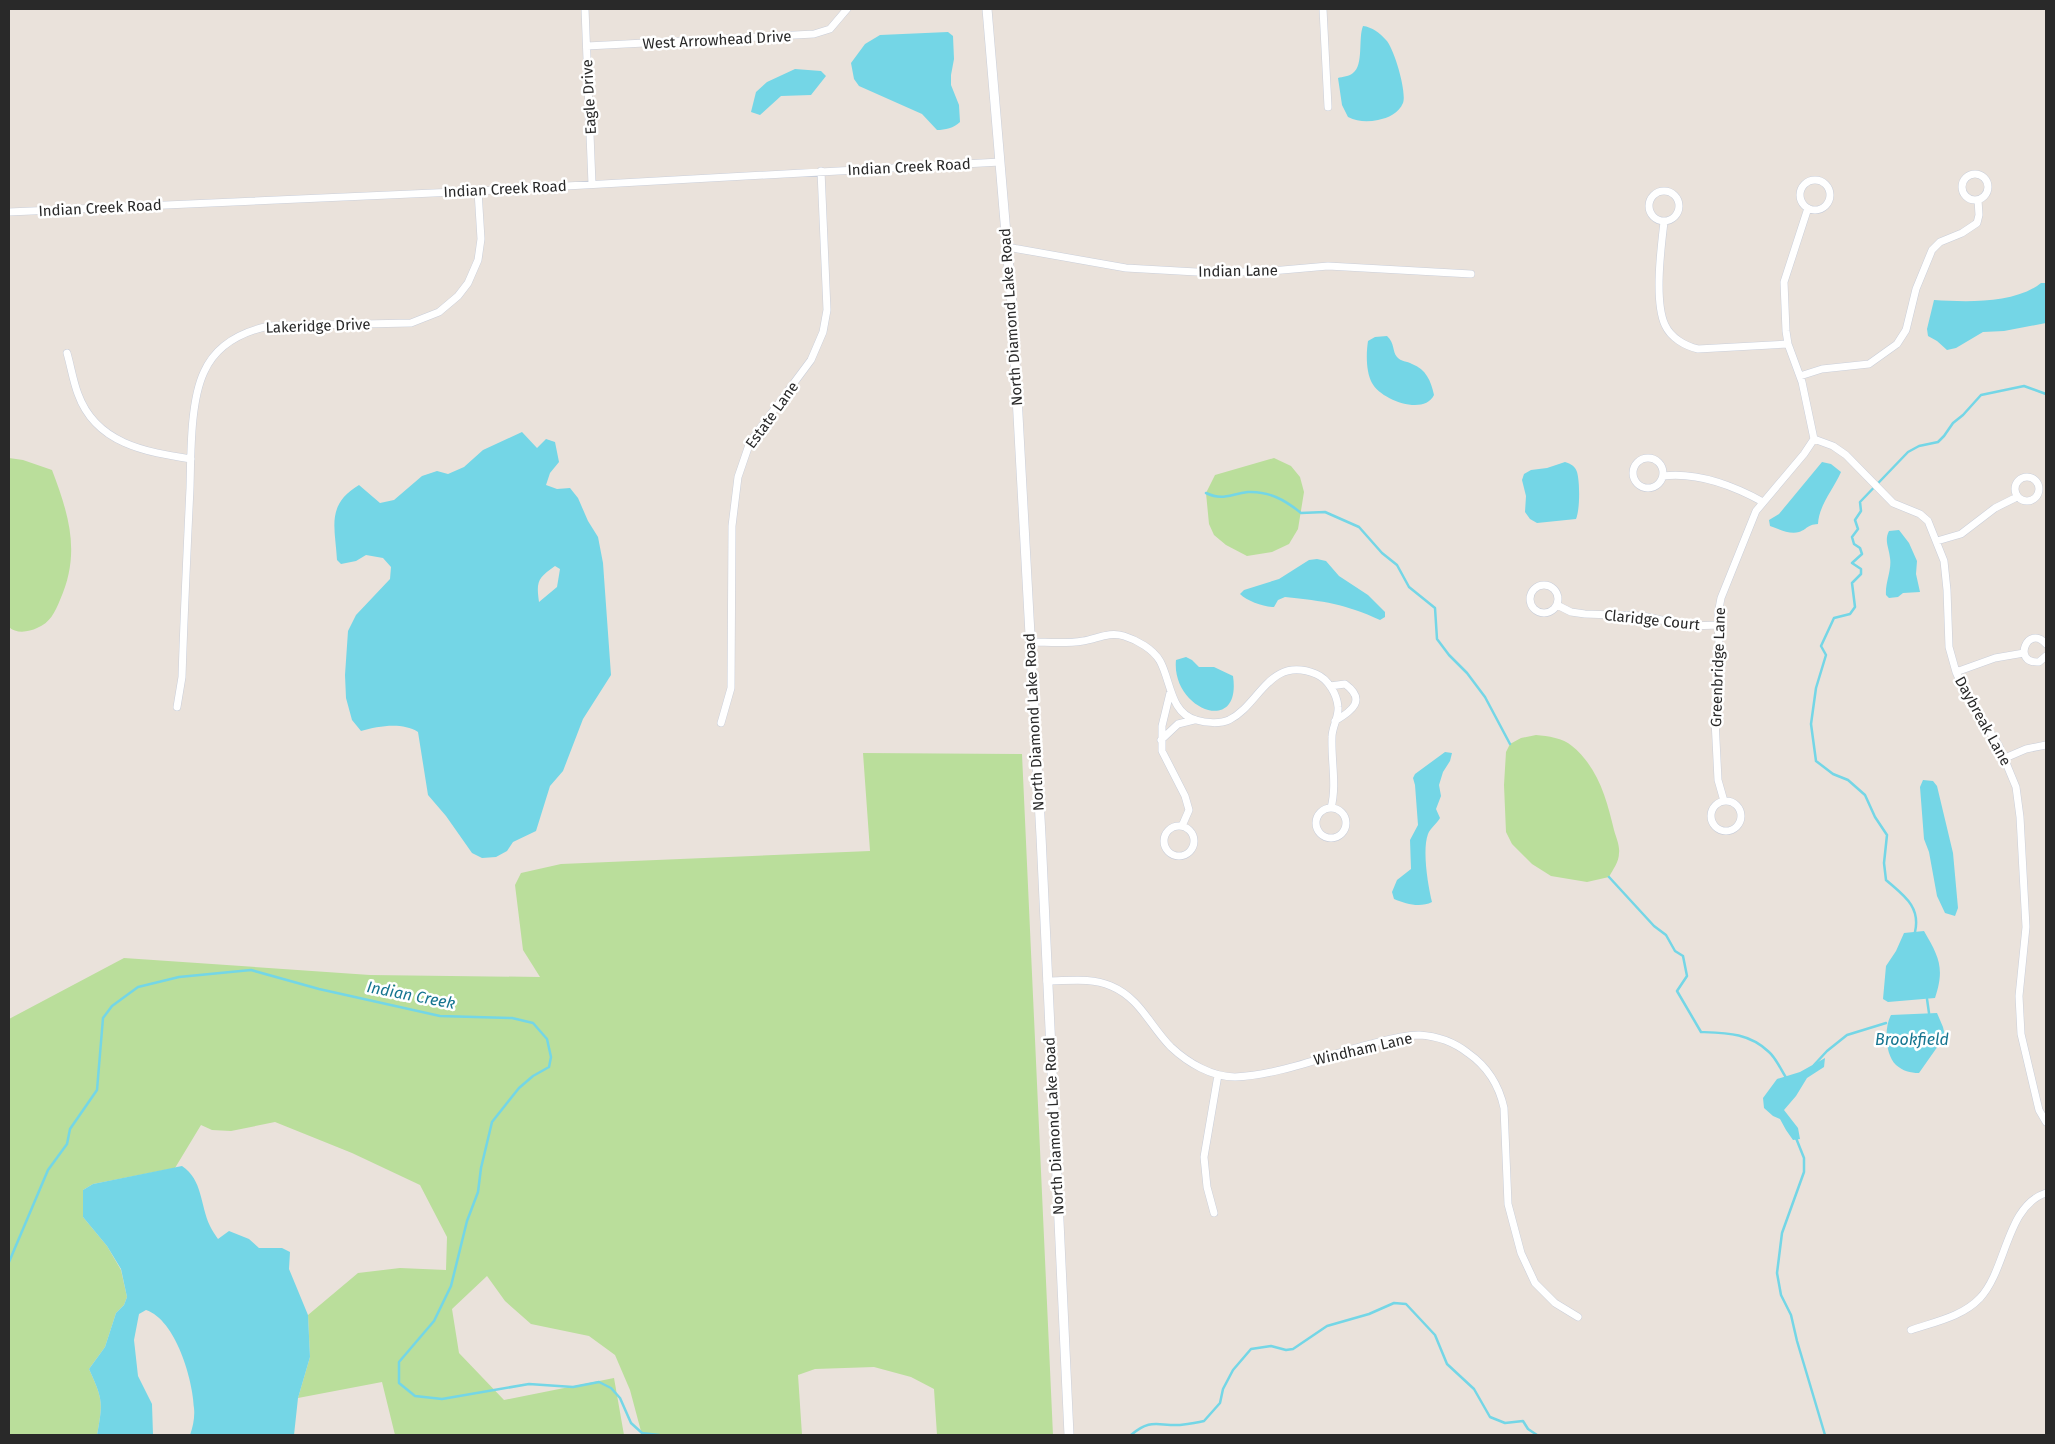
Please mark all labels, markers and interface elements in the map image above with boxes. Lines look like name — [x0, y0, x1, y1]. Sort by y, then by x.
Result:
street label: West Arrowhead Drive — [642, 27, 792, 53]
street label: Eagle Drive — [578, 59, 600, 135]
street label: Indian Creek Road — [847, 155, 971, 179]
street label: Indian Creek Road — [443, 177, 567, 201]
street label: Indian Creek Road — [38, 196, 162, 220]
street label: North Diamond Lake Road — [996, 228, 1026, 406]
street label: Indian Lane — [1198, 261, 1278, 281]
street label: Lakeridge Drive — [265, 315, 371, 337]
street label: Estate Lane — [742, 378, 802, 452]
street label: Claridge Court — [1603, 606, 1701, 634]
street label: Greenbridge Lane — [1707, 607, 1729, 727]
street label: North Diamond Lake Road — [1020, 633, 1048, 811]
street label: Daybreak Lane — [1951, 673, 2015, 769]
water label: Indian Creek — [365, 977, 457, 1013]
street label: Windham Lane — [1312, 1029, 1414, 1069]
water label: Brookfield — [1875, 1030, 1949, 1049]
street label: North Diamond Lake Road — [1040, 1037, 1068, 1215]

